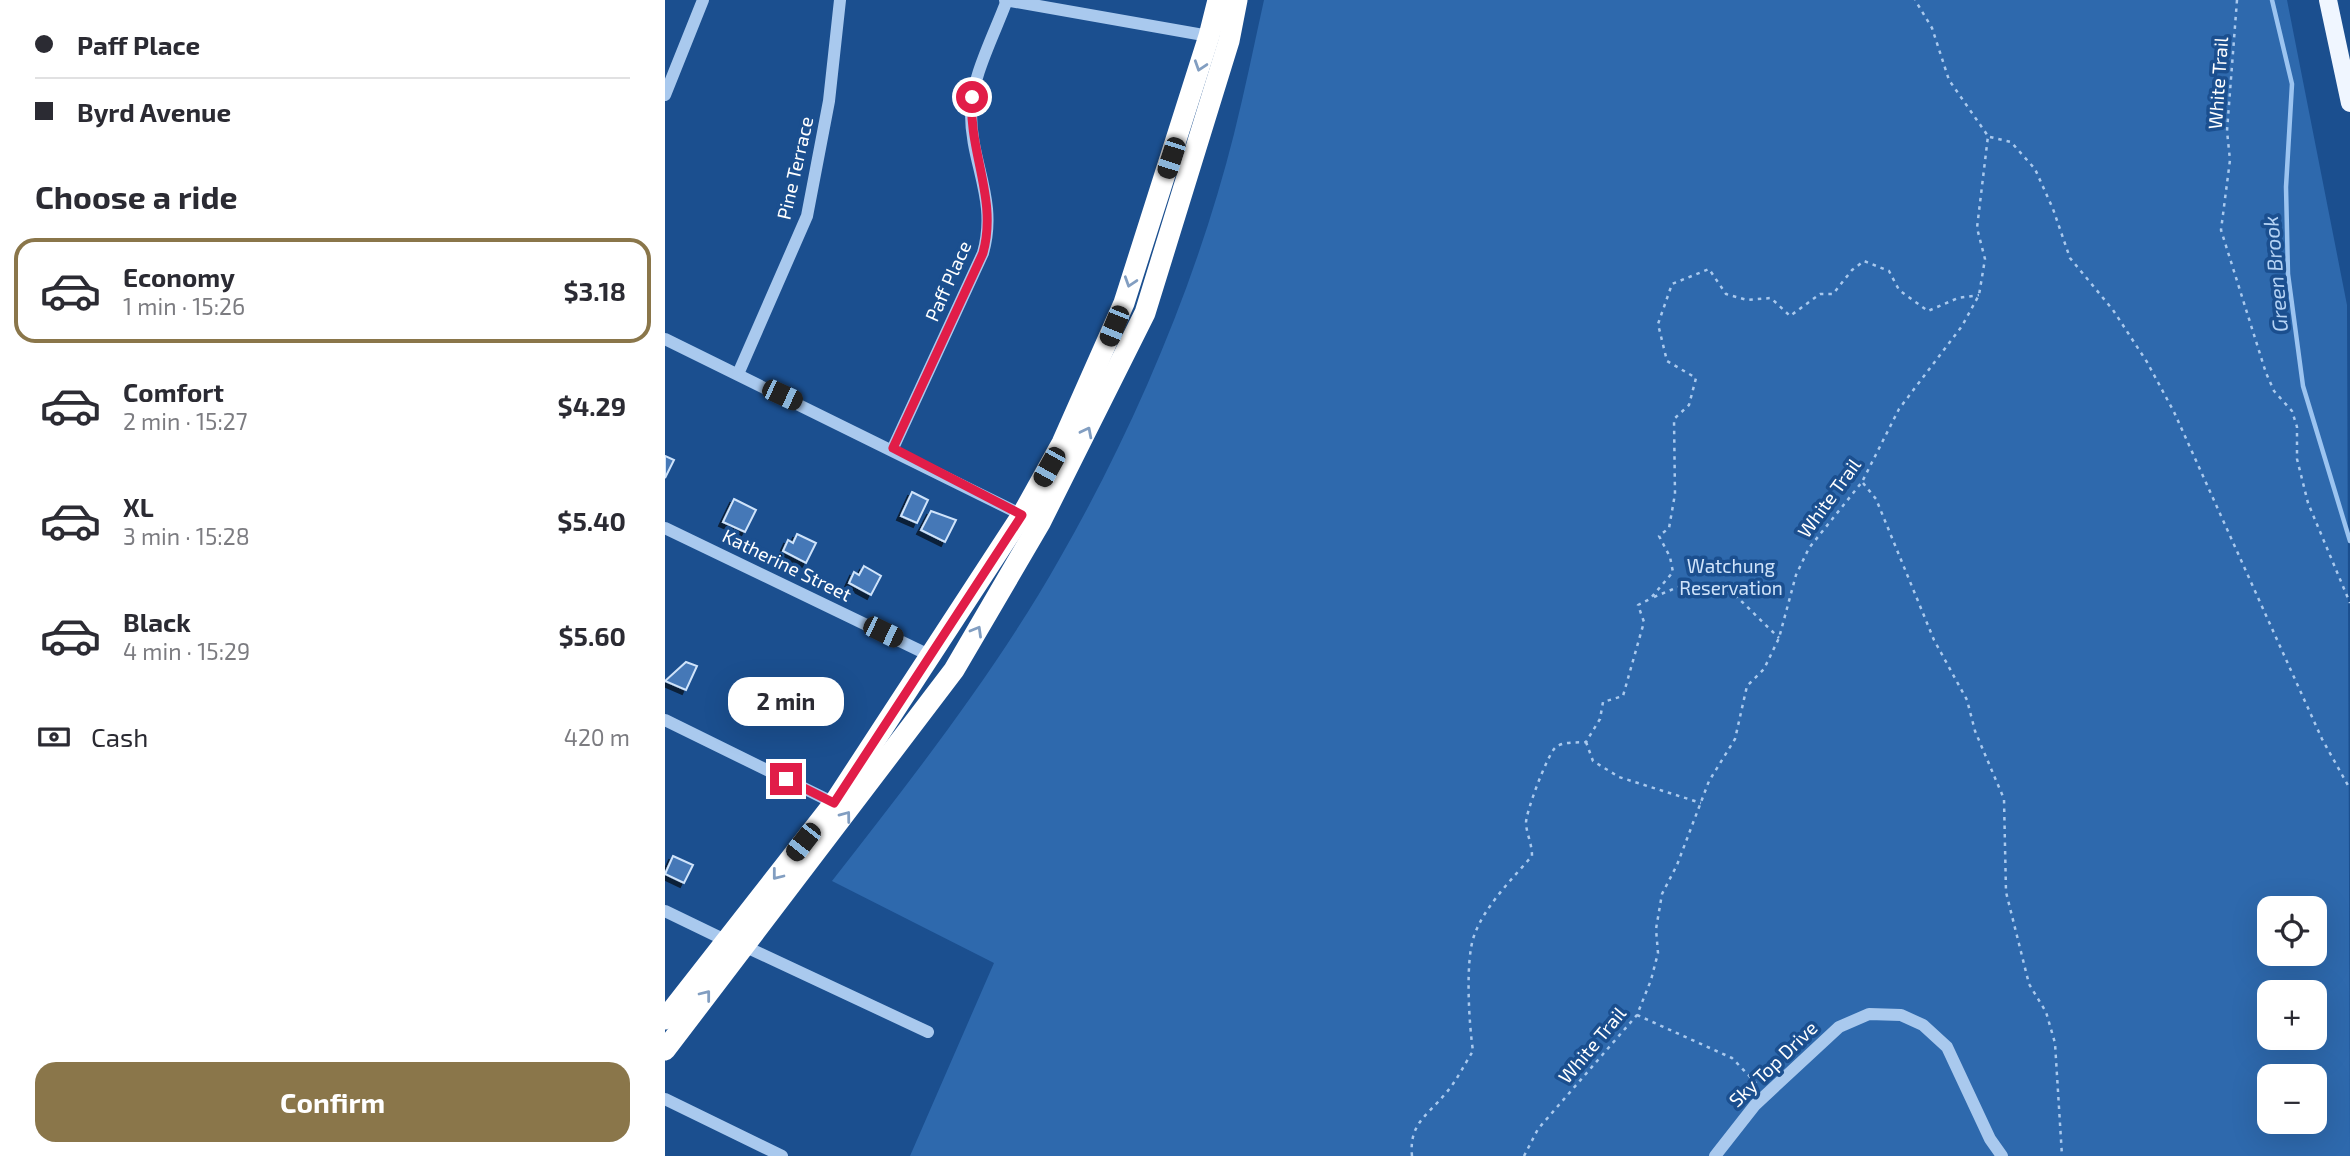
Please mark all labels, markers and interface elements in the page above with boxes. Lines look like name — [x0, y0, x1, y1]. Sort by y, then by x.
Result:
text: Paff Place — [77, 29, 200, 60]
street label: White Trail — [2203, 36, 2232, 130]
one-way arrow — [1194, 59, 1208, 72]
route start — [956, 81, 988, 113]
text: Byrd Avenue — [77, 96, 231, 127]
street label: Pine Terrace — [771, 114, 818, 222]
car — [1155, 135, 1188, 181]
text: Choose a ride — [35, 177, 238, 215]
water label: Green Brook — [2257, 215, 2292, 333]
street label: Paff Place — [920, 237, 976, 325]
icon: car — [39, 259, 102, 322]
text: Economy — [123, 261, 235, 292]
text: $3.18 — [564, 275, 626, 306]
one-way arrow — [1124, 276, 1139, 288]
text: 1 min · 15:26 — [123, 292, 245, 320]
car — [1097, 303, 1132, 349]
icon: car — [39, 374, 102, 437]
text: Comfort — [123, 376, 224, 407]
car — [759, 377, 806, 413]
text: $4.29 — [558, 390, 626, 421]
text: 2 min · 15:27 — [123, 407, 248, 435]
one-way arrow — [1079, 426, 1093, 439]
car — [1030, 444, 1069, 490]
street label: White Trail — [1792, 453, 1865, 542]
icon: car — [39, 489, 102, 552]
text: XL — [123, 491, 154, 522]
text: $5.40 — [557, 505, 626, 536]
text: 3 min · 15:28 — [123, 522, 250, 550]
street label: Katherine Street — [719, 523, 856, 606]
park label: Watchung Reservation — [1679, 554, 1783, 599]
icon: car — [39, 604, 102, 667]
text: Black — [123, 606, 191, 637]
car — [860, 613, 907, 651]
text: $5.60 — [558, 620, 626, 651]
one-way arrow — [969, 625, 982, 638]
text: 4 min · 15:29 — [123, 637, 250, 665]
callout: 2 min — [728, 678, 844, 726]
text: 2 min — [757, 687, 815, 715]
icon: cash — [35, 718, 73, 756]
text: Cash — [91, 721, 148, 752]
text: 420 m — [564, 723, 630, 751]
route end — [770, 763, 802, 795]
one-way arrow — [838, 811, 850, 824]
car — [782, 819, 825, 865]
one-way arrow — [773, 867, 785, 880]
map controls — [2257, 896, 2327, 1134]
button: locate — [2257, 896, 2327, 966]
button: + — [2257, 980, 2327, 1050]
one-way arrow — [697, 991, 710, 1003]
street label: White Trail — [1553, 1002, 1630, 1088]
street label: Sky Top Drive — [1724, 1016, 1822, 1111]
button: Confirm — [35, 1062, 630, 1142]
button: − — [2257, 1064, 2327, 1134]

